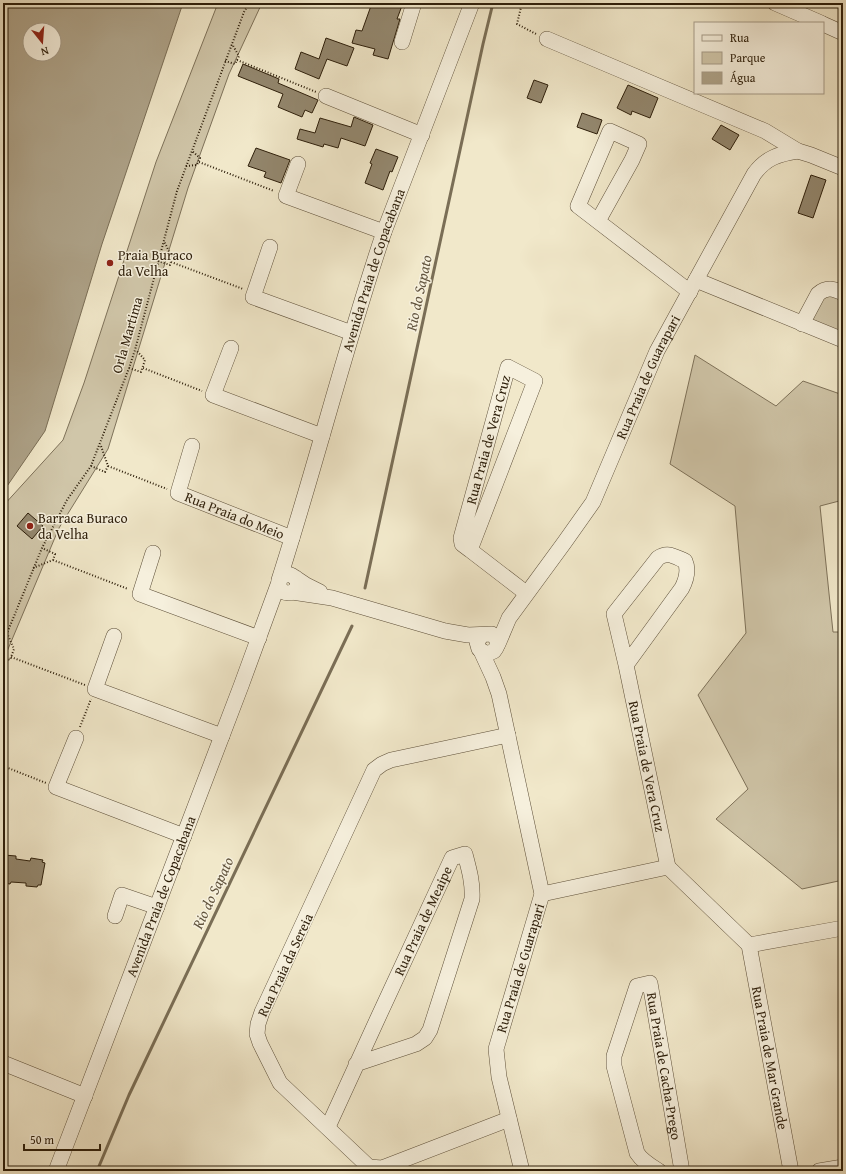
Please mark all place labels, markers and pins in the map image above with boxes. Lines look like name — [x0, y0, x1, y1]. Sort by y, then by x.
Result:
place label: Praia Buraco da Velha — [118, 245, 193, 281]
marker: Praia Buraco da Velha — [105, 258, 115, 268]
place label: Barraca Buraco da Velha — [38, 508, 128, 544]
marker: Barraca Buraco da Velha — [25, 521, 35, 531]

